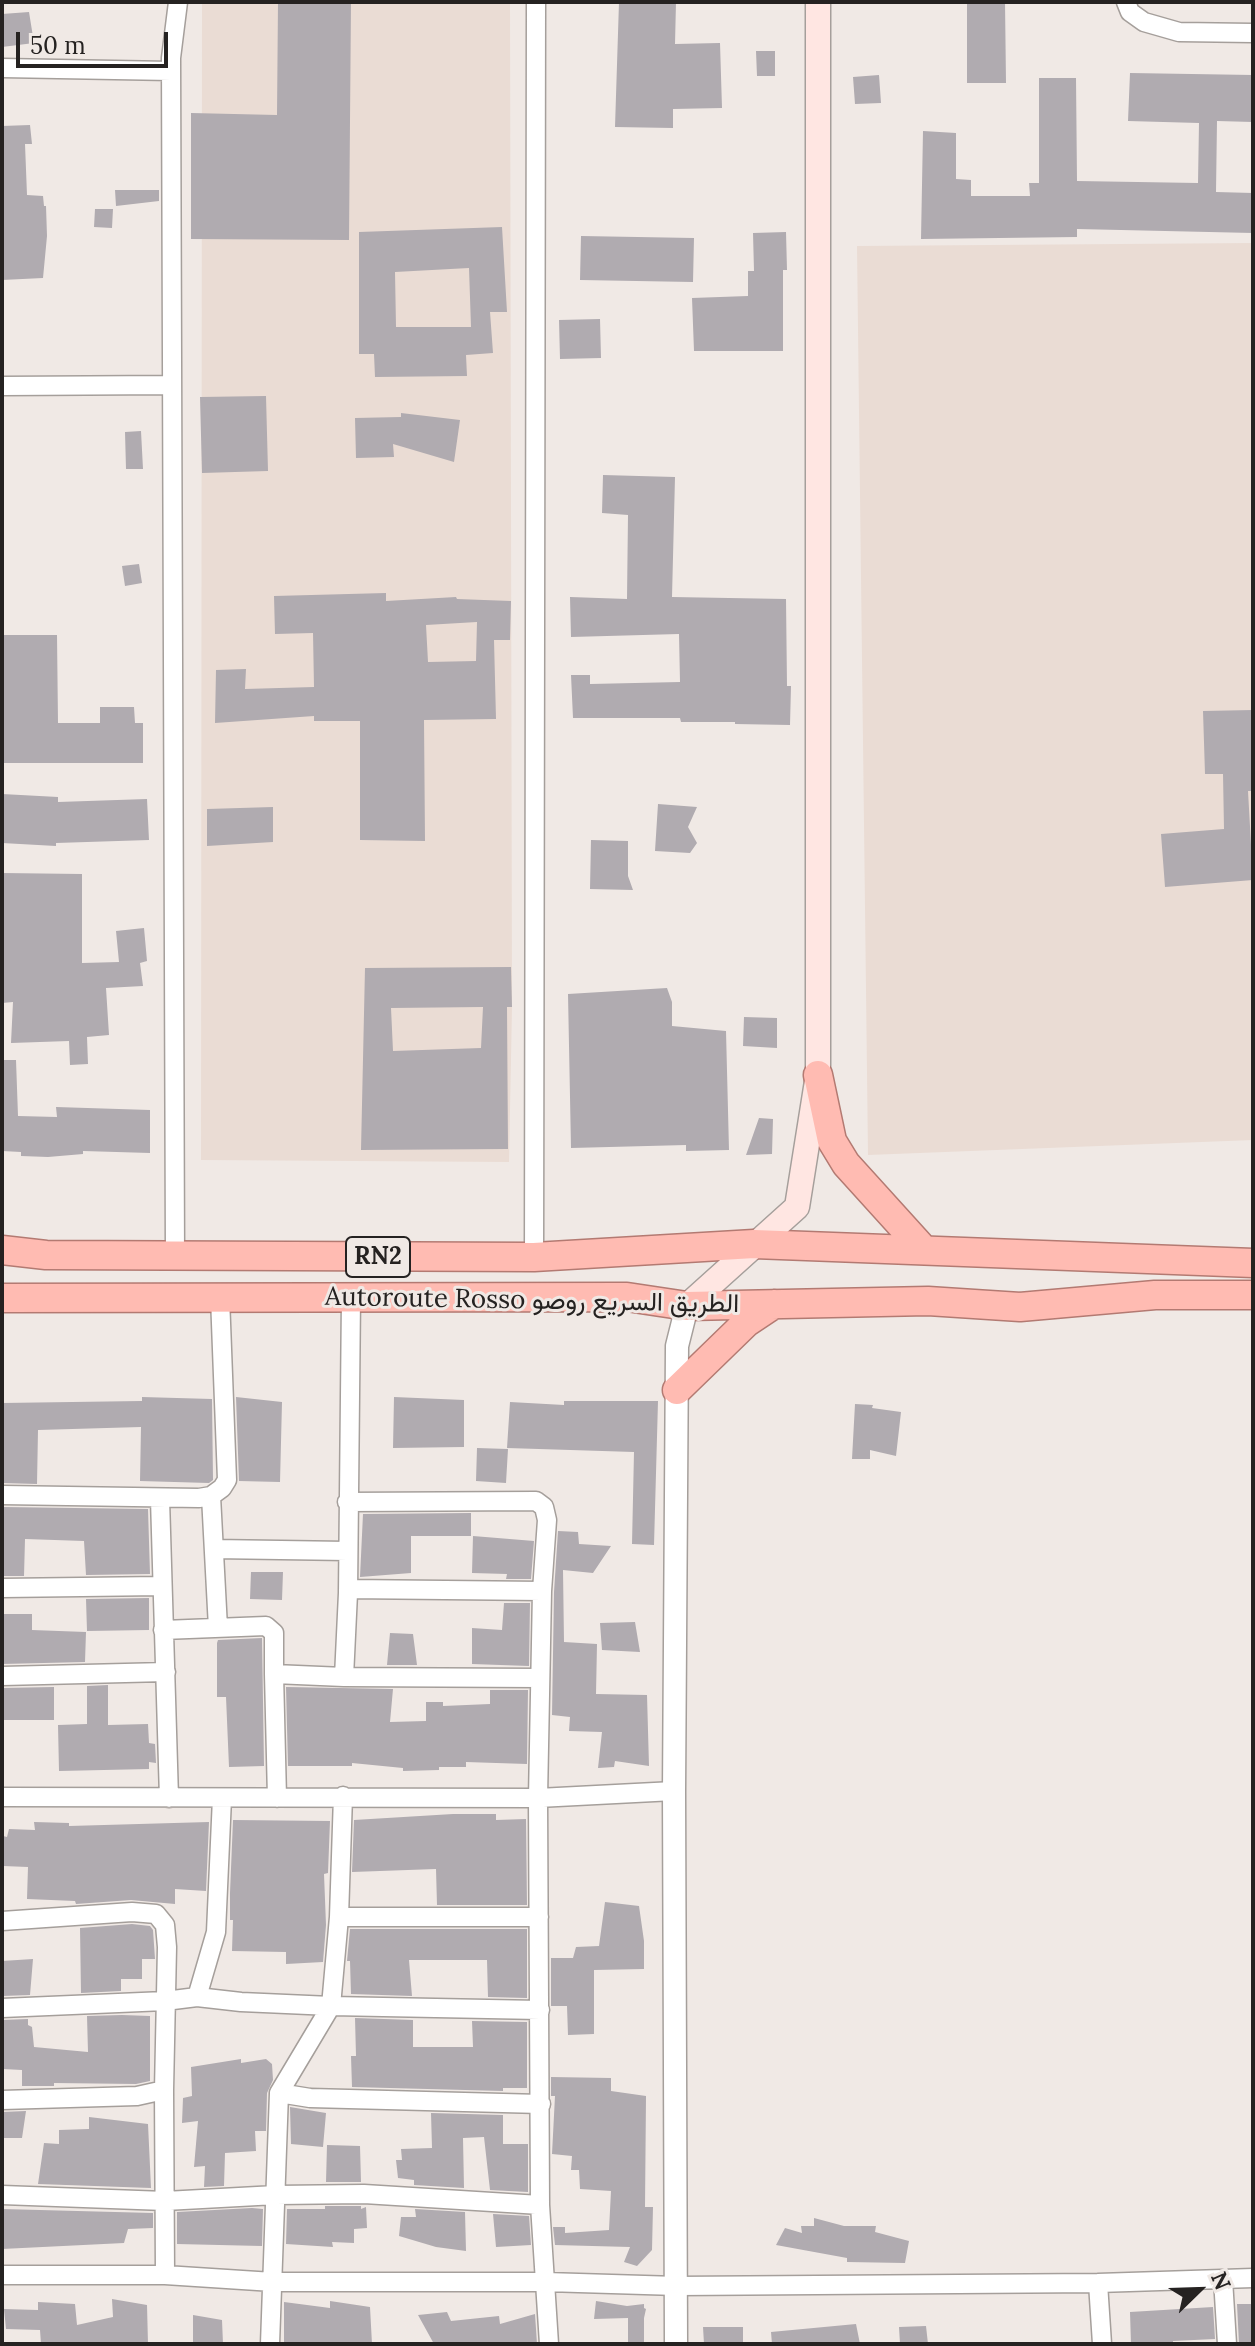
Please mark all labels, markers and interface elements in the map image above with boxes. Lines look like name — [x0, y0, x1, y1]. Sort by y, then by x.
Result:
scale bar — [20, 16, 172, 66]
text: 50 m — [30, 30, 86, 61]
road number: RN2 — [346, 1237, 410, 1277]
street label: Autoroute Rosso الطريق السريع روصو — [325, 1282, 739, 1320]
north arrow — [1159, 2250, 1239, 2330]
text: N — [1205, 2267, 1237, 2294]

